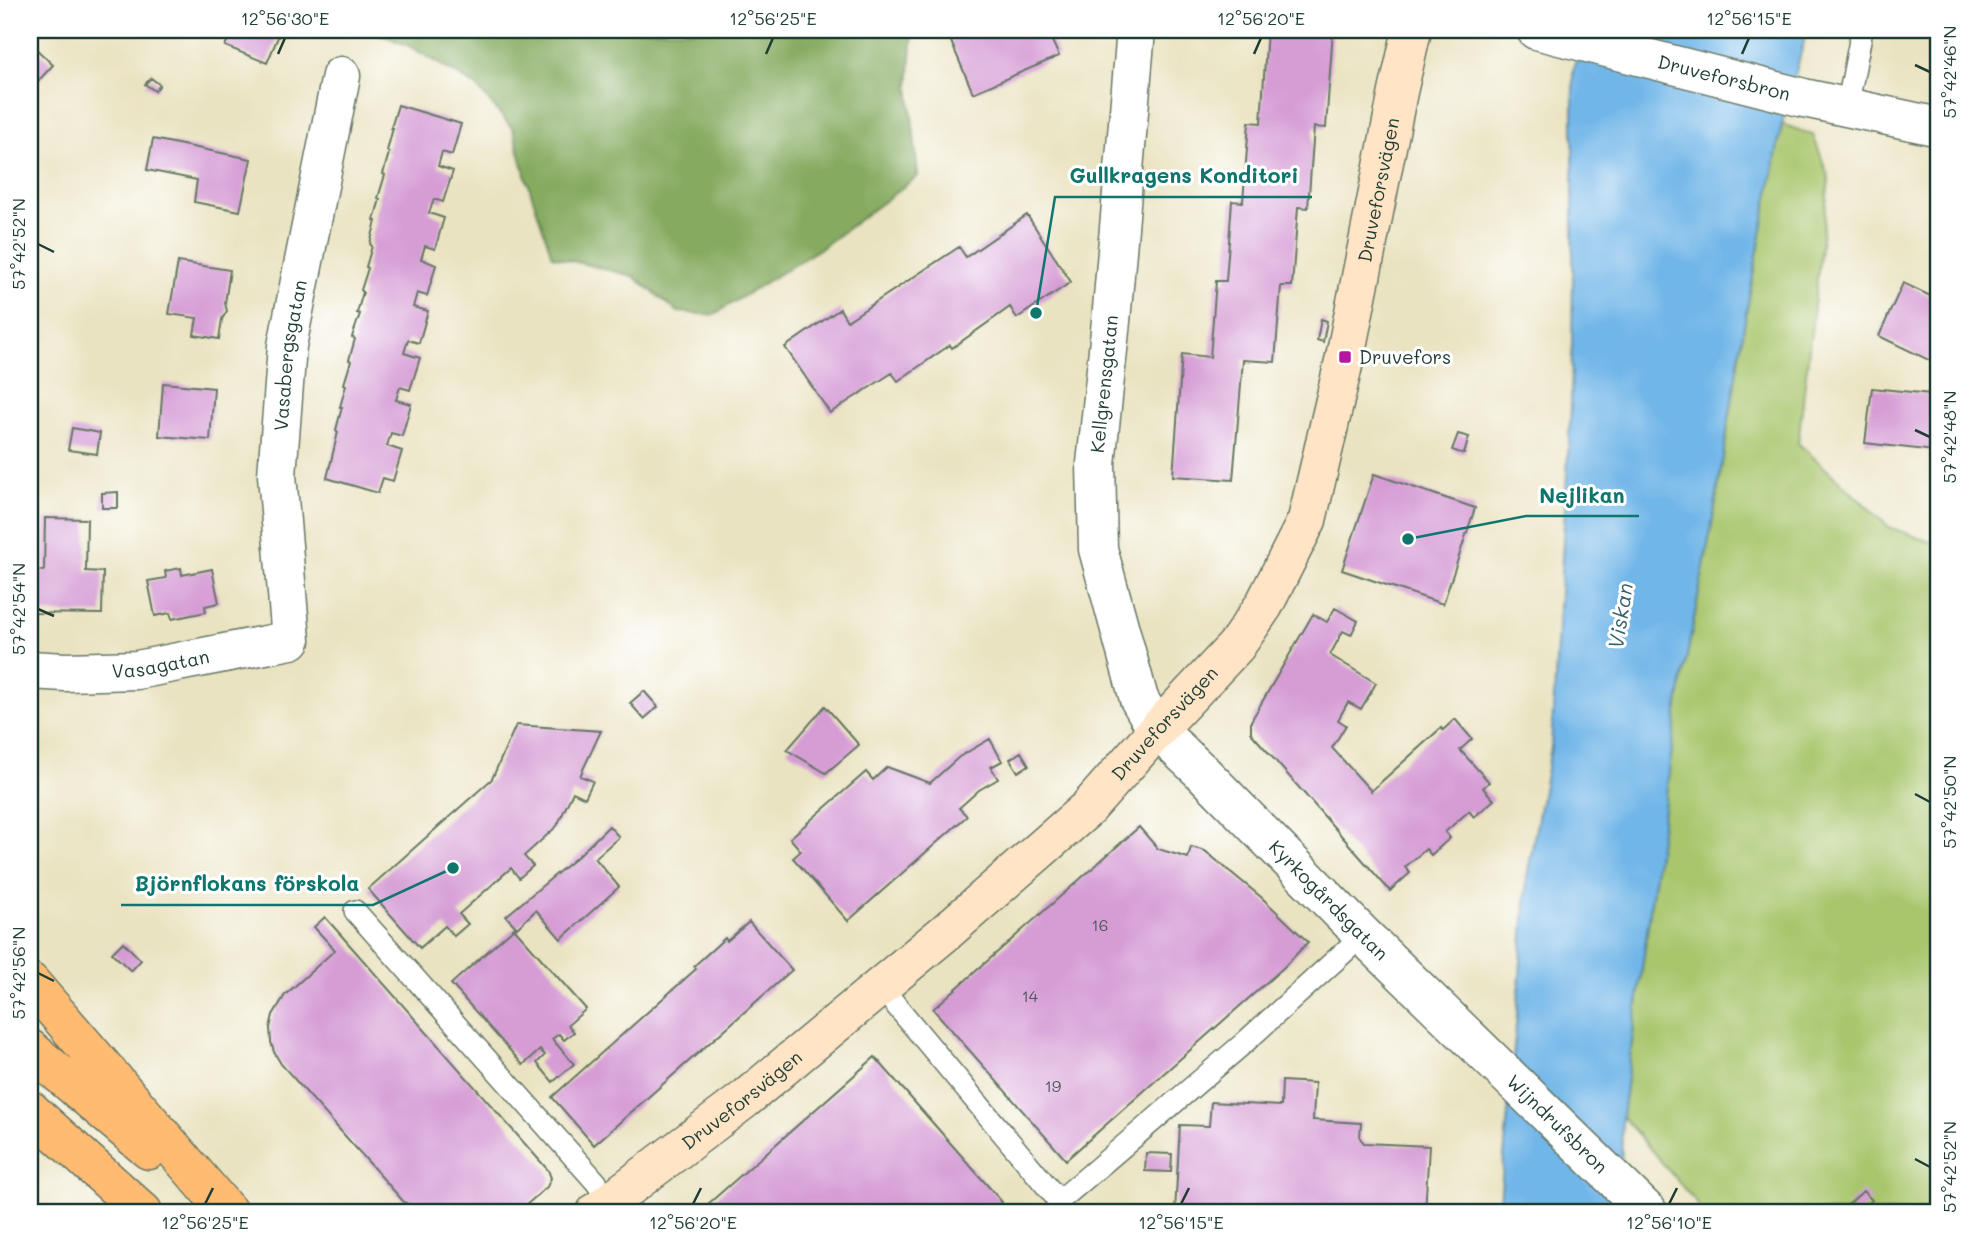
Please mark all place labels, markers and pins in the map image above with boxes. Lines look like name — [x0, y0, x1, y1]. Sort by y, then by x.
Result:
callout: Gullkragens Konditori — [1055, 155, 1312, 197]
place label: Druvefors — [1359, 344, 1451, 369]
marker: Druvefors — [1337, 349, 1353, 365]
callout: Nejlikan — [1526, 474, 1639, 516]
callout: Björnflokans förskola — [121, 863, 373, 905]

